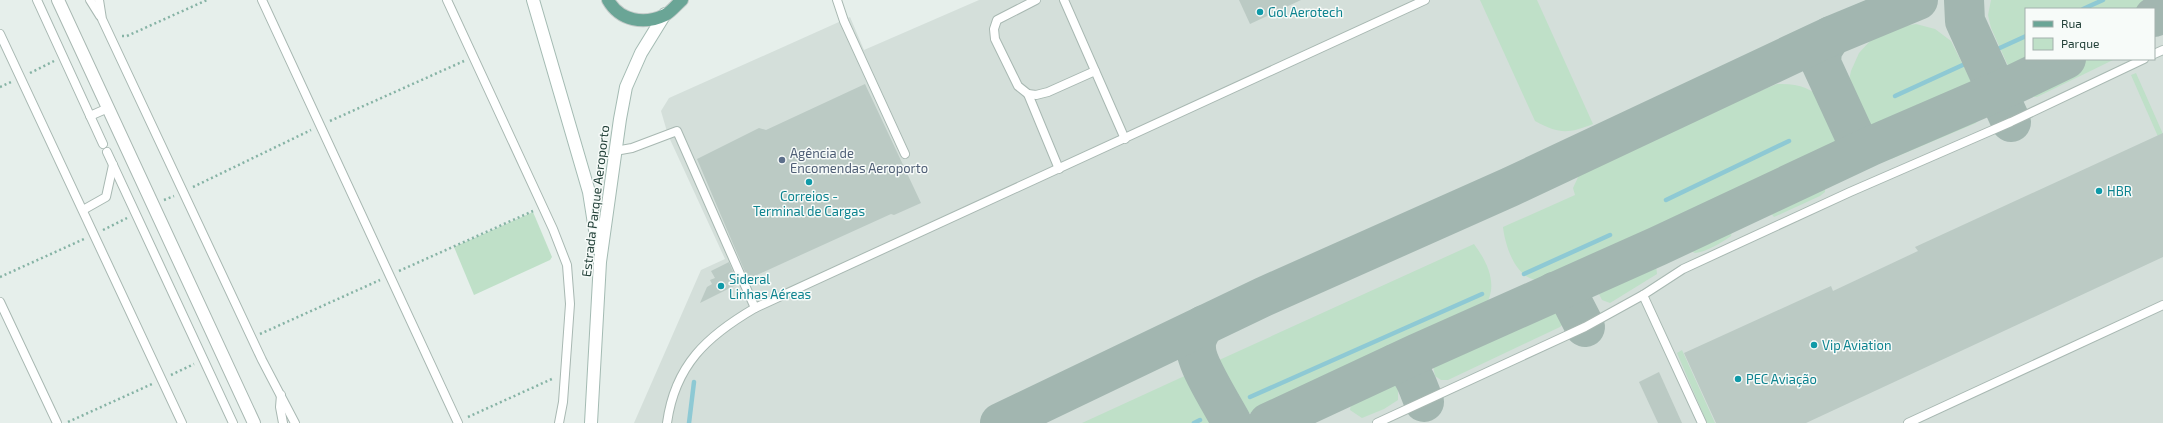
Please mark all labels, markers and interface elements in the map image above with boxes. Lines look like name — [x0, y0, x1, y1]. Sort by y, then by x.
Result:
place label: Gol Aerotech — [1268, 4, 1343, 20]
marker: Gol Aerotech — [1255, 7, 1265, 17]
legend — [2025, 8, 2155, 60]
text: Rua — [2061, 16, 2082, 30]
text: Parque — [2061, 36, 2099, 50]
street label: Estrada Parque Aeroporto — [578, 124, 612, 278]
place label: Agência de Encomendas Aeroporto — [790, 145, 928, 176]
marker: Agência de Encomendas Aeroporto — [777, 155, 787, 165]
marker: Correios - Terminal de Cargas — [804, 177, 814, 187]
place label: HBR — [2107, 183, 2132, 199]
marker: HBR — [2094, 186, 2104, 196]
place label: Correios - Terminal de Cargas — [753, 188, 865, 219]
place label: Sideral Linhas Aéreas — [729, 271, 811, 302]
marker: Sideral Linhas Aéreas — [716, 281, 726, 291]
place label: Vip Aviation — [1822, 337, 1891, 353]
marker: Vip Aviation — [1809, 340, 1819, 350]
place label: PEC Aviação — [1746, 371, 1817, 388]
marker: PEC Aviação — [1733, 374, 1743, 384]

